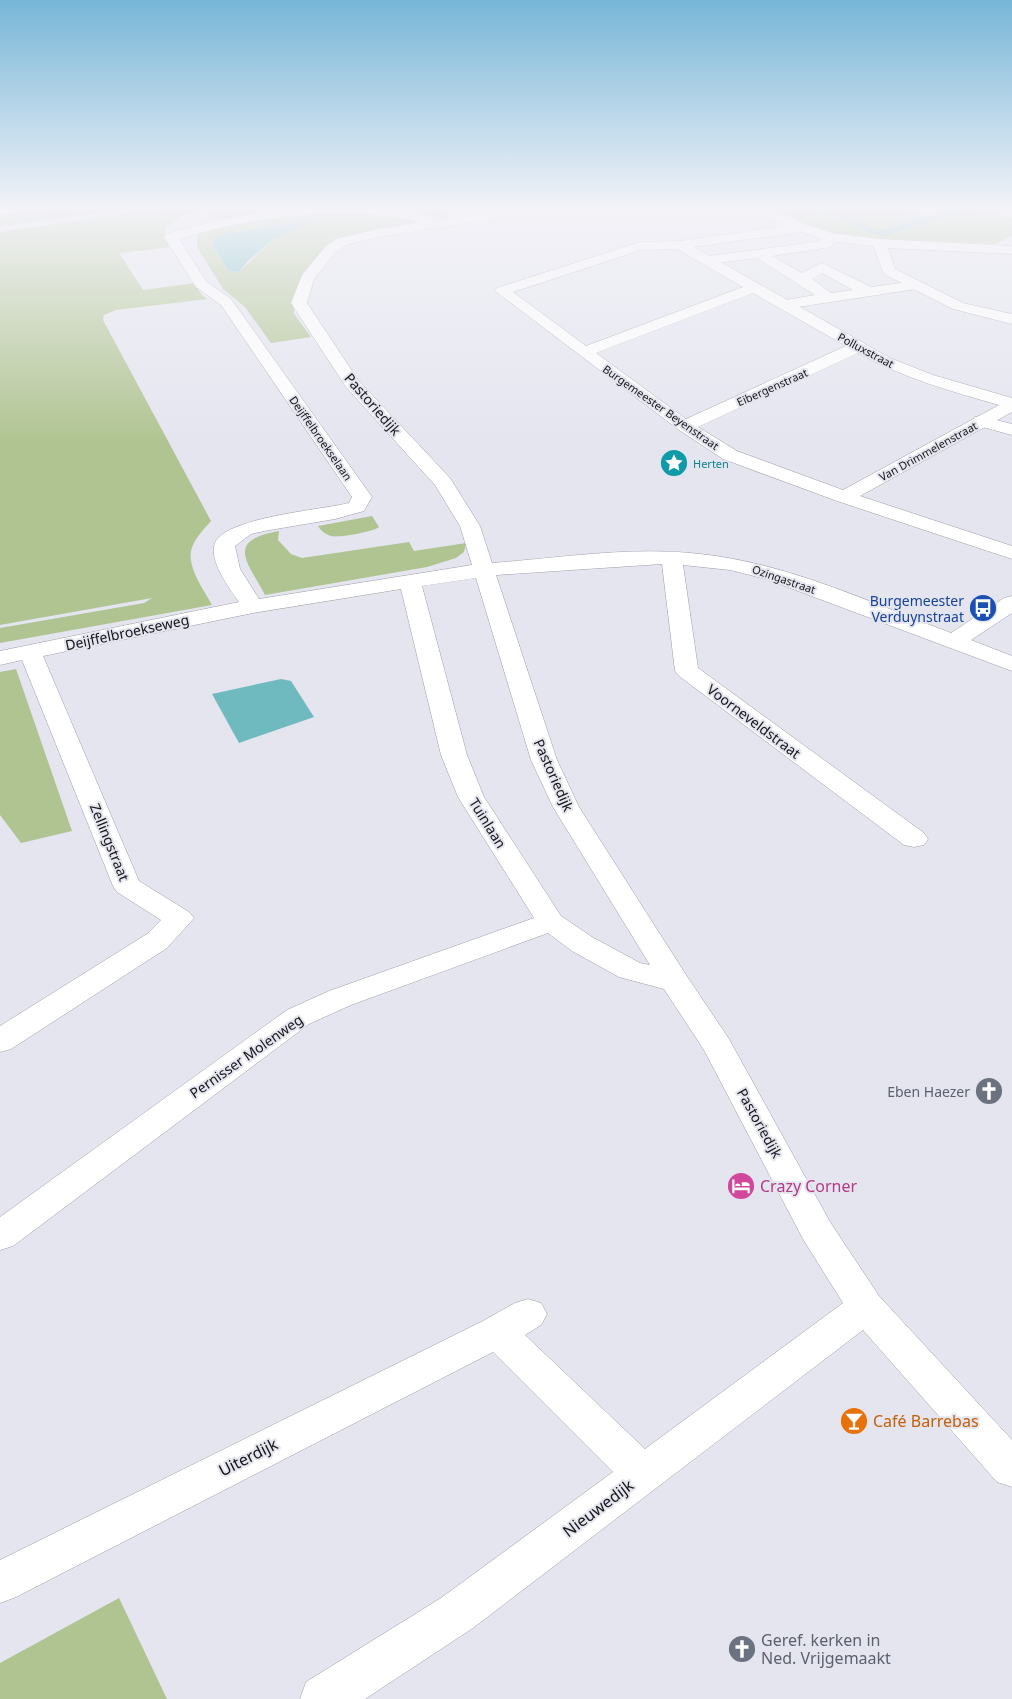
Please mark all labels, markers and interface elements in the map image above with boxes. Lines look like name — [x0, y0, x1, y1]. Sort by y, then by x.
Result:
street label: Polluxstraat — [835, 329, 897, 371]
street label: Burgemeester Beyenstraat — [600, 361, 722, 453]
street label: Eibergenstraat — [734, 365, 810, 409]
street label: Pastoriedijk — [341, 369, 406, 440]
street label: Deijffelbroekselaan — [286, 393, 356, 483]
street label: Van Drimmelenstraat — [876, 418, 980, 484]
place icon: Herten — [659, 448, 689, 478]
place label: Herten — [693, 456, 729, 471]
street label: Ozingastraat — [750, 561, 818, 597]
place label: Burgemeester Verduynstraat — [870, 591, 964, 626]
bus stop icon: Burgemeester Verduynstraat — [968, 593, 998, 623]
street label: Deijffelbroekseweg — [63, 610, 191, 654]
street label: Voorneveldstraat — [703, 680, 805, 762]
street label: Pastoriedijk — [530, 736, 579, 815]
street label: Tuinlaan — [465, 794, 511, 852]
street label: Zellingstraat — [86, 800, 134, 884]
street label: Pernisser Molenweg — [186, 1010, 306, 1102]
church icon: Eben Haezer — [974, 1076, 1004, 1106]
place label: Eben Haezer — [887, 1082, 970, 1101]
street label: Pastoriedijk — [733, 1085, 787, 1162]
hotel icon: Crazy Corner — [726, 1171, 756, 1201]
place label: Crazy Corner — [760, 1175, 858, 1197]
bar icon: Café Barrebas — [839, 1406, 869, 1436]
place label: Café Barrebas — [873, 1410, 979, 1432]
street label: Uiterdijk — [215, 1433, 282, 1481]
street label: Nieuwedijk — [558, 1474, 638, 1542]
place label: Geref. kerken in Ned. Vrijgemaakt — [761, 1629, 891, 1669]
church icon: Geref. kerken in Ned. Vrijgemaakt — [727, 1634, 757, 1664]

